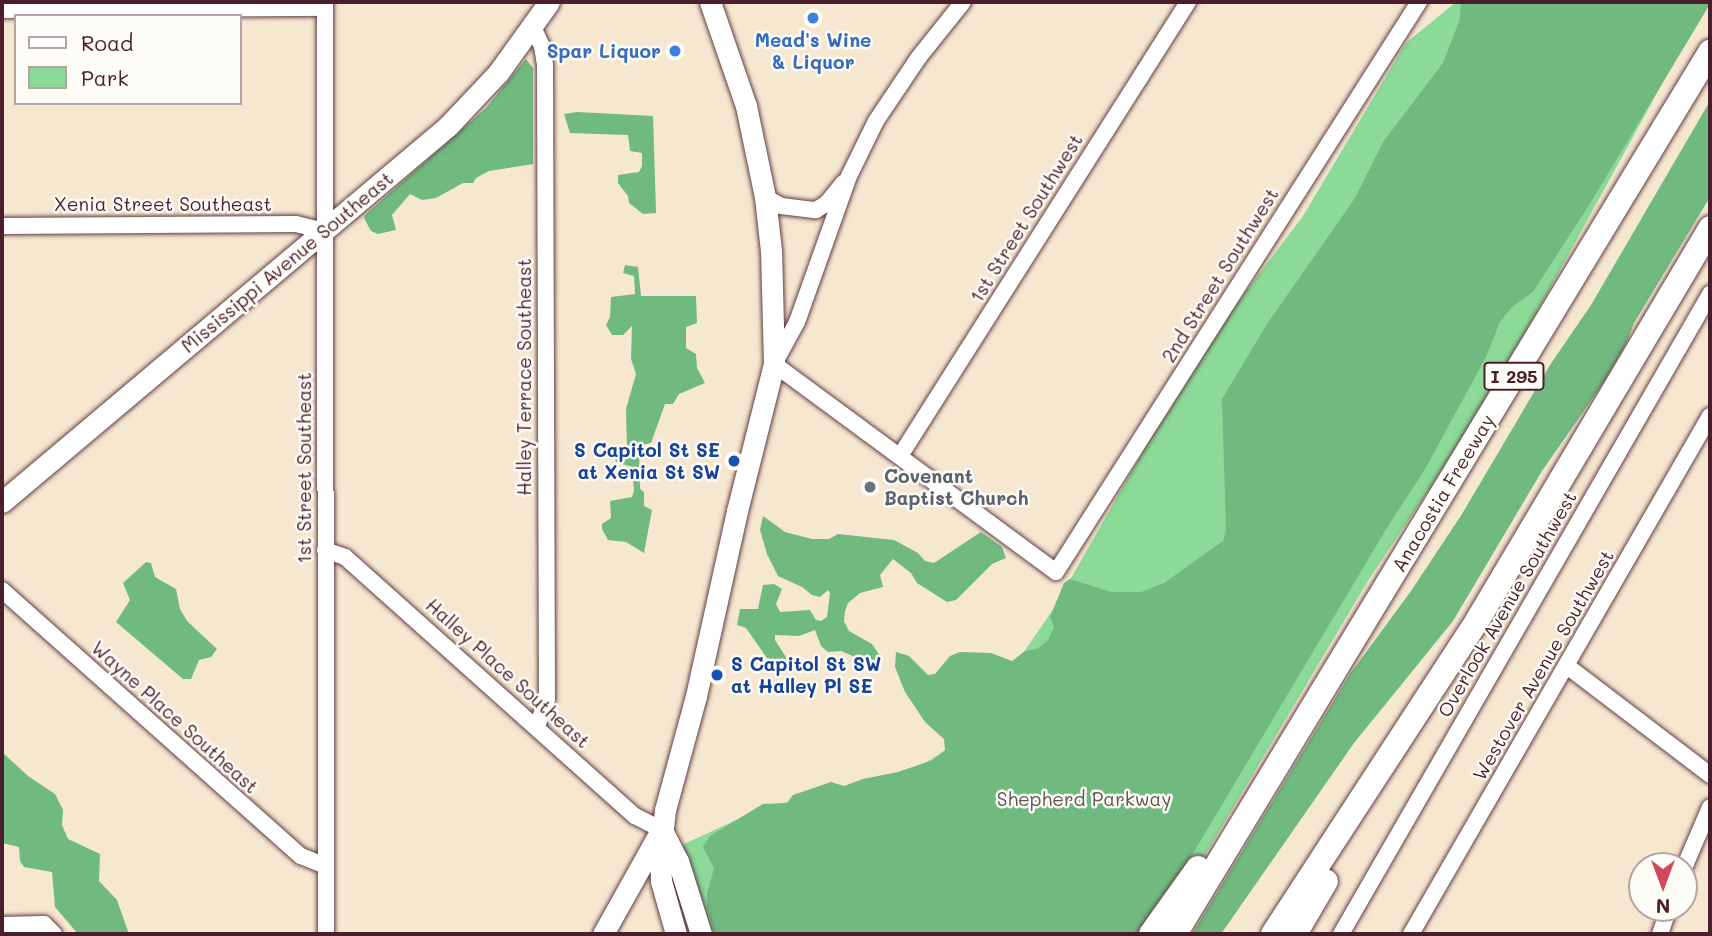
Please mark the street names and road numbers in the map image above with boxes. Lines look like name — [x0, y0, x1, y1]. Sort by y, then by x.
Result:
street label: 1st Street Southwest — [965, 130, 1087, 306]
street label: Mississippi Avenue Southeast — [177, 167, 397, 357]
street label: 2nd Street Southwest — [1157, 184, 1283, 366]
street label: Xenia Street Southeast — [54, 193, 272, 215]
street label: Halley Terrace Southeast — [513, 258, 535, 496]
road number: I 295 — [1482, 362, 1546, 390]
street label: 1st Street Southeast — [293, 372, 315, 564]
street label: Anacostia Freeway — [1387, 410, 1499, 576]
street label: Overlook Avenue Southwest — [1433, 487, 1581, 721]
street label: Westover Avenue Southwest — [1468, 546, 1618, 784]
street label: Halley Place Southeast — [421, 593, 595, 753]
street label: Wayne Place Southeast — [87, 636, 263, 798]

